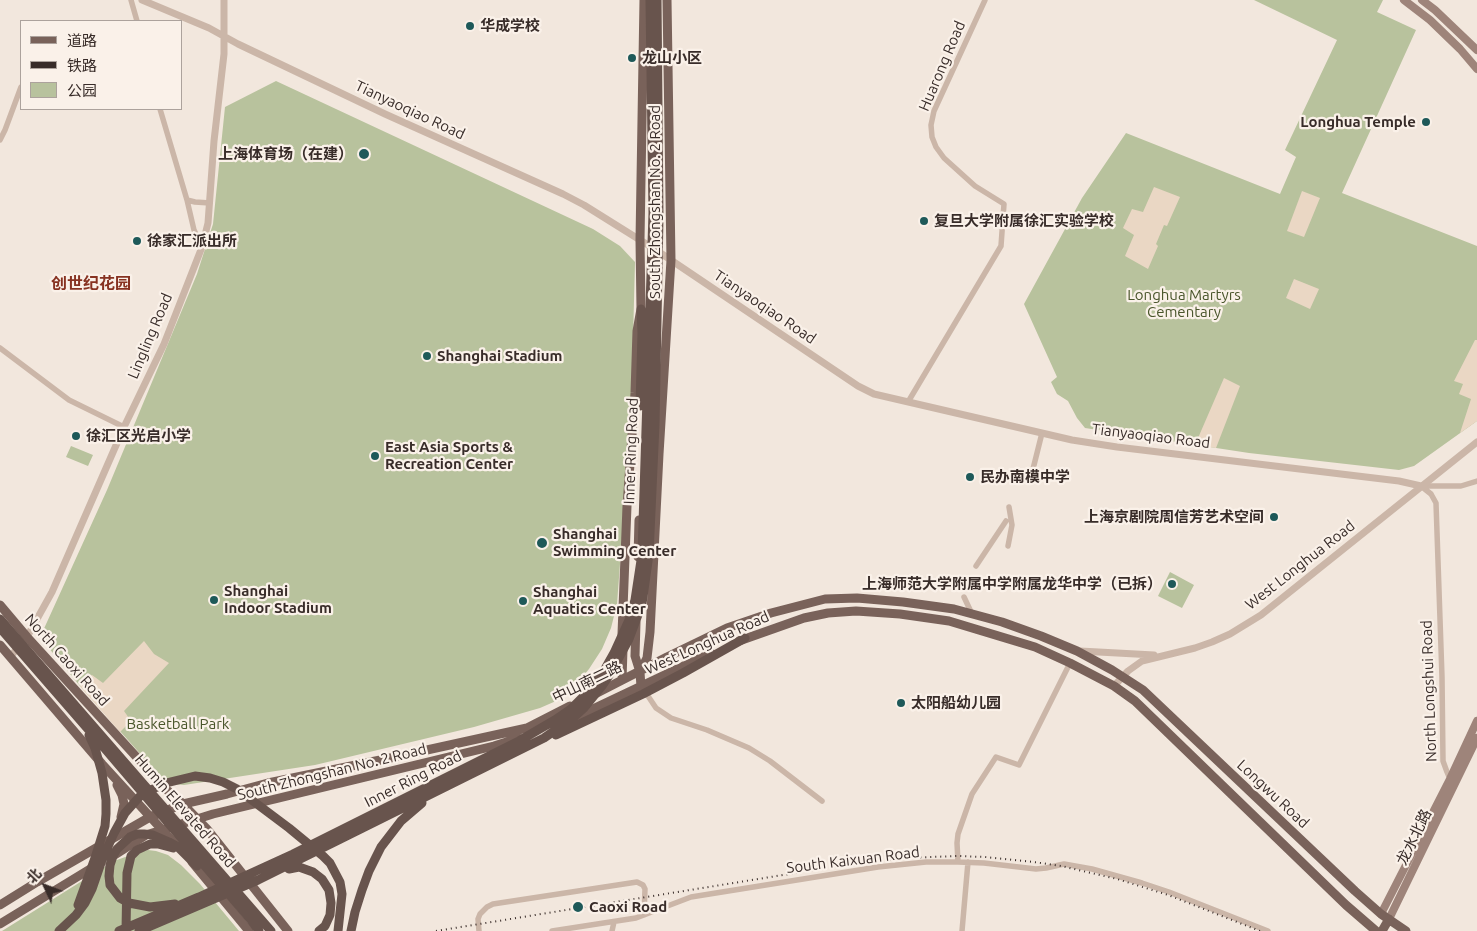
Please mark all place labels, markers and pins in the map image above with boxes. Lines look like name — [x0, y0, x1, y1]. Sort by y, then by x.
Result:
place label: 华成学校 — [480, 17, 540, 35]
marker: 华成学校 — [464, 20, 476, 32]
place label: 龙山小区 — [642, 49, 702, 67]
marker: 龙山小区 — [626, 52, 638, 64]
place label: Longhua Temple — [1300, 113, 1416, 131]
marker: Longhua Temple — [1420, 116, 1432, 128]
place label: 上海体育场（在建） — [218, 145, 353, 163]
marker: 上海体育场（在建） — [357, 147, 371, 161]
place label: 复旦大学附属徐汇实验学校 — [934, 212, 1114, 230]
marker: 复旦大学附属徐汇实验学校 — [918, 215, 930, 227]
place label: 徐家汇派出所 — [147, 232, 237, 250]
marker: 徐家汇派出所 — [131, 235, 143, 247]
place label: Shanghai Stadium — [437, 347, 562, 365]
marker: Shanghai Stadium — [421, 350, 433, 362]
place label: 徐汇区光启小学 — [86, 427, 191, 445]
marker: 徐汇区光启小学 — [70, 430, 82, 442]
place label: East Asia Sports & Recreation Center — [385, 438, 513, 473]
marker: East Asia Sports & Recreation Center — [369, 450, 381, 462]
place label: 民办南模中学 — [980, 468, 1070, 486]
marker: 民办南模中学 — [964, 471, 976, 483]
place label: 上海京剧院周信芳艺术空间 — [1084, 508, 1264, 526]
marker: 上海京剧院周信芳艺术空间 — [1268, 511, 1280, 523]
place label: Shanghai Swimming Center — [553, 525, 676, 560]
marker: Shanghai Swimming Center — [535, 536, 549, 550]
place label: 上海师范大学附属中学附属龙华中学（已拆） — [862, 575, 1162, 593]
marker: 上海师范大学附属中学附属龙华中学（已拆） — [1166, 578, 1178, 590]
place label: Shanghai Indoor Stadium — [224, 582, 332, 617]
place label: Shanghai Aquatics Center — [533, 583, 646, 618]
marker: Shanghai Indoor Stadium — [208, 594, 220, 606]
marker: Shanghai Aquatics Center — [517, 595, 529, 607]
place label: 太阳船幼儿园 — [911, 694, 1001, 712]
marker: 太阳船幼儿园 — [895, 697, 907, 709]
place label: Caoxi Road — [589, 898, 667, 916]
marker: Caoxi Road — [571, 900, 585, 914]

